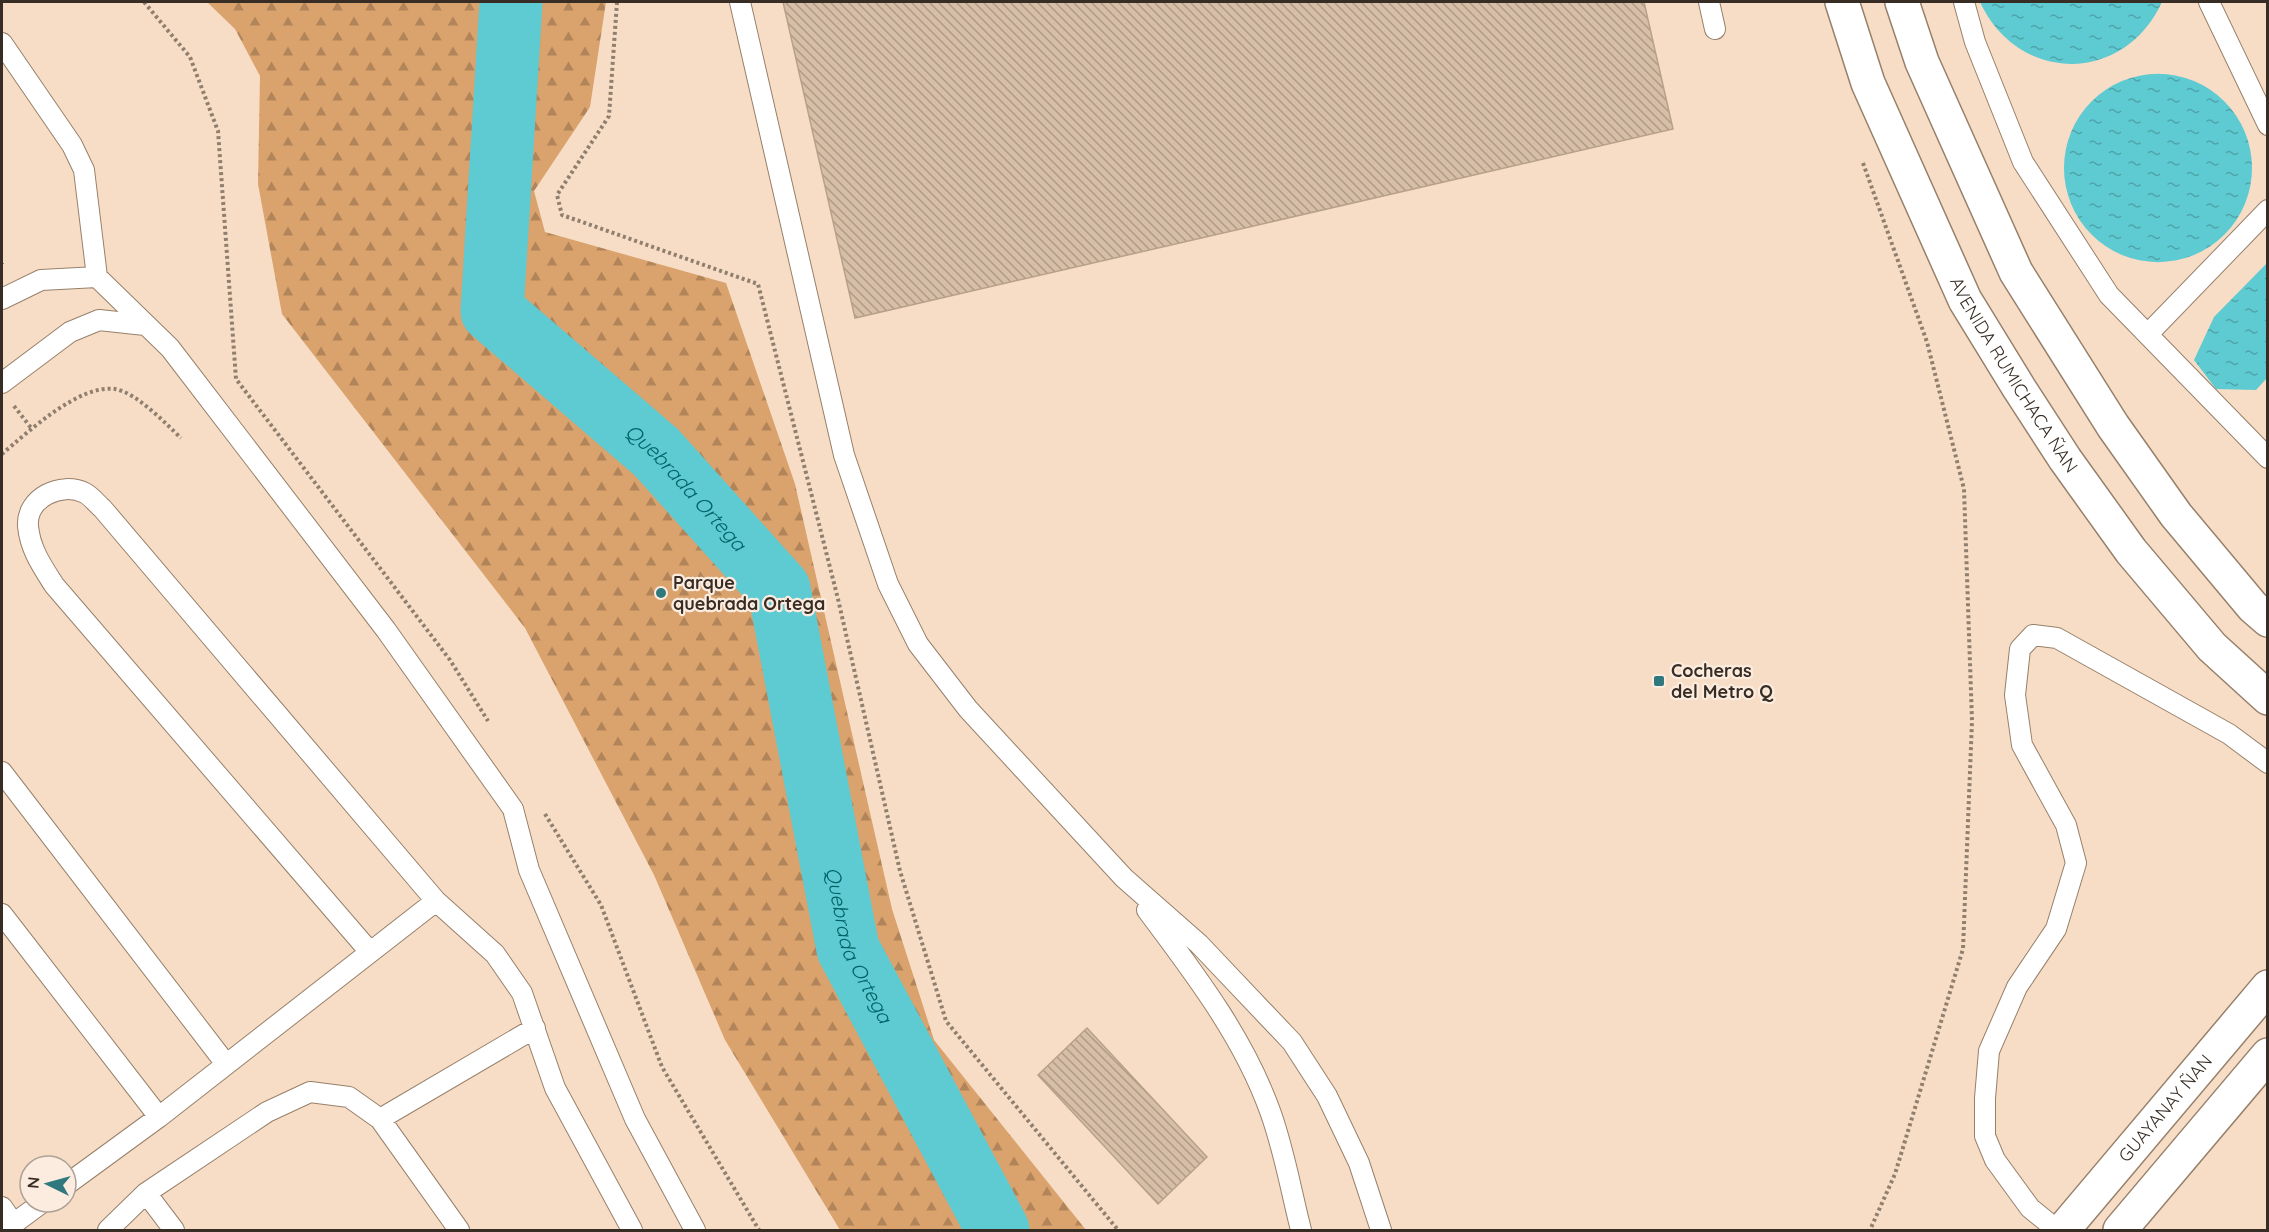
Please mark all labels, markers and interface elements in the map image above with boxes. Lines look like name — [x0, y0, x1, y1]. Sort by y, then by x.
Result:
street label: AVENIDA RUMICHACA ÑAN — [1945, 273, 2083, 477]
water label: Quebrada Ortega — [621, 418, 753, 557]
place label: Parque quebrada Ortega — [673, 571, 825, 615]
marker: Parque quebrada Ortega — [654, 586, 668, 600]
place label: Cocheras del Metro Q — [1671, 659, 1774, 703]
marker: Cocheras del Metro Q — [1652, 674, 1666, 688]
water label: Quebrada Ortega — [821, 865, 899, 1029]
street label: GUAYANAY ÑAN — [2113, 1050, 2217, 1167]
north arrow — [18, 1154, 78, 1214]
text: N — [23, 1176, 44, 1189]

